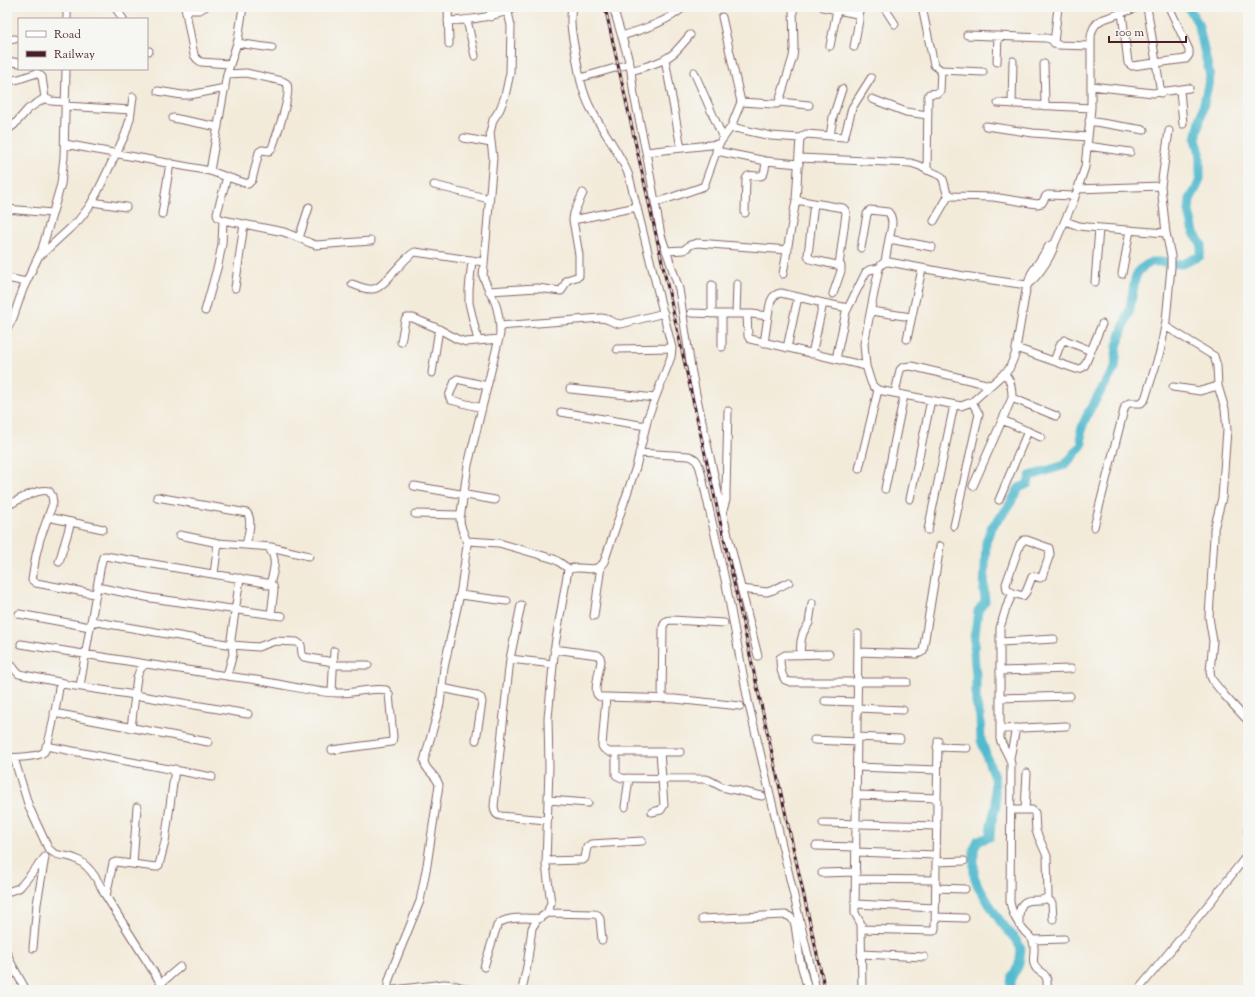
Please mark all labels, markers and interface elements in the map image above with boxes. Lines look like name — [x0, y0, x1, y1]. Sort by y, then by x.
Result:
legend — [18, 18, 148, 70]
scale bar — [1109, 18, 1186, 44]
text: 100 m — [1115, 24, 1144, 42]
text: Road — [54, 26, 81, 44]
text: Railway — [54, 46, 95, 64]

